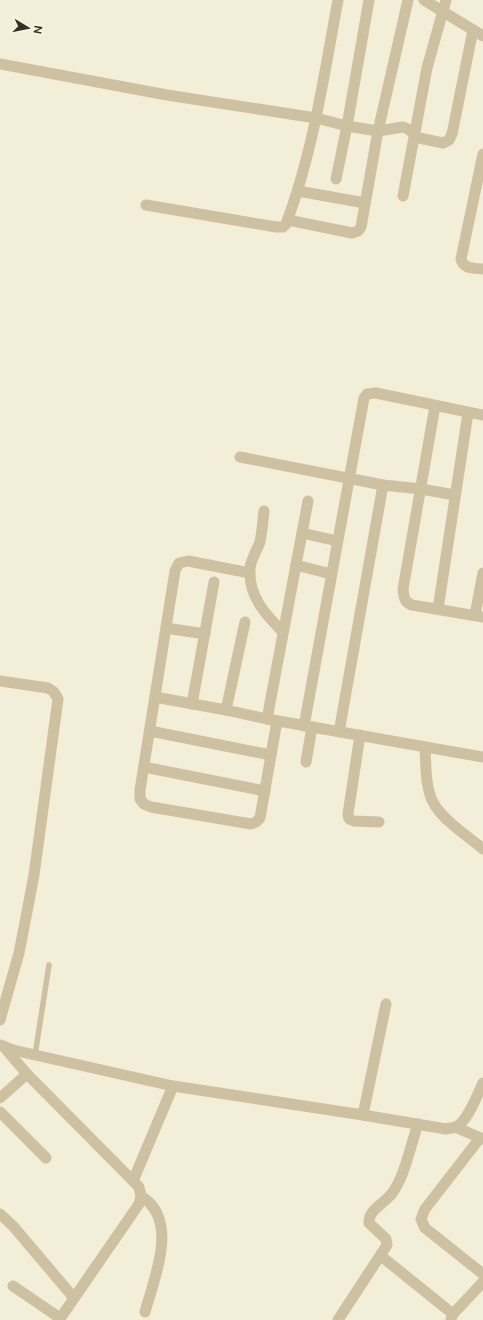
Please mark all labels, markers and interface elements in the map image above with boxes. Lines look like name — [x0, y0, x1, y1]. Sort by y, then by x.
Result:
north arrow — [8, 8, 48, 48]
text: N — [31, 24, 45, 35]

